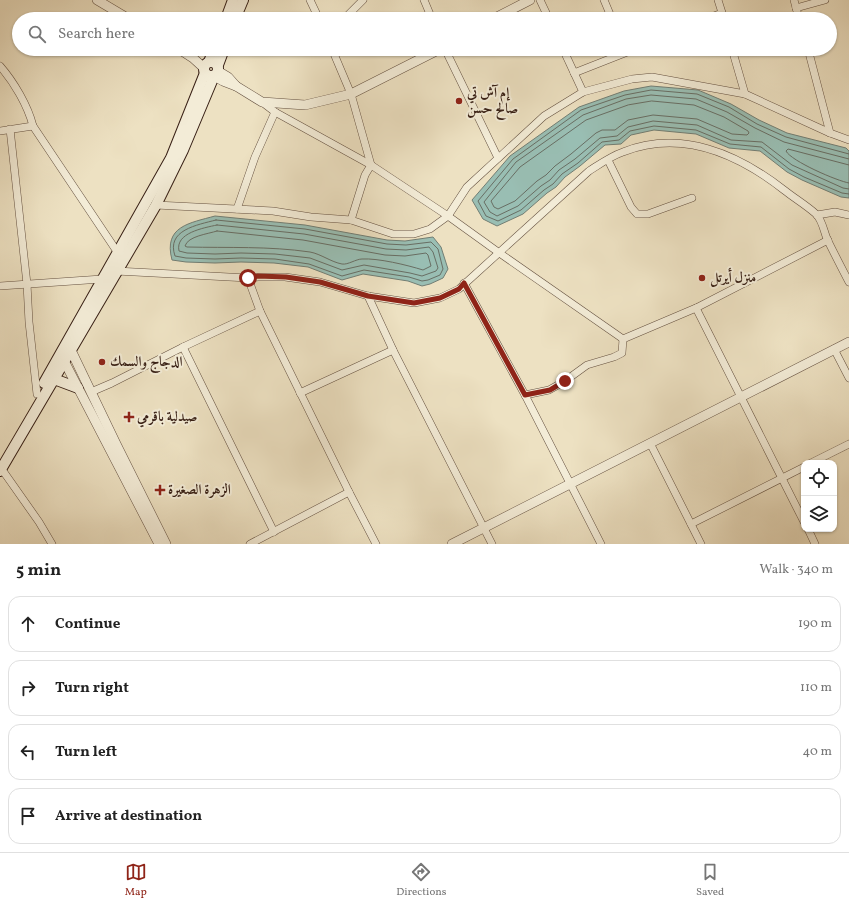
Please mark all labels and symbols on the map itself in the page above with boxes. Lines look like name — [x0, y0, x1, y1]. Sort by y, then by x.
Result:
place label: إم آش تي صالح حسن — [466, 84, 518, 120]
marker: إم آش تي صالح حسن — [454, 96, 464, 106]
place label: منزل أيرتل — [710, 267, 756, 288]
route start — [239, 269, 257, 287]
marker: منزل أيرتل — [697, 273, 707, 283]
place label: الدجاج والسمك — [110, 353, 183, 374]
marker: الدجاج والسمك — [97, 357, 107, 367]
route end — [556, 372, 574, 390]
place label: صيدلية باقرمي — [136, 408, 198, 428]
marker: صيدلية باقرمي — [124, 412, 134, 422]
place label: الزهرة الصغيرة — [168, 481, 231, 500]
marker: الزهرة الصغيرة — [155, 485, 165, 495]

